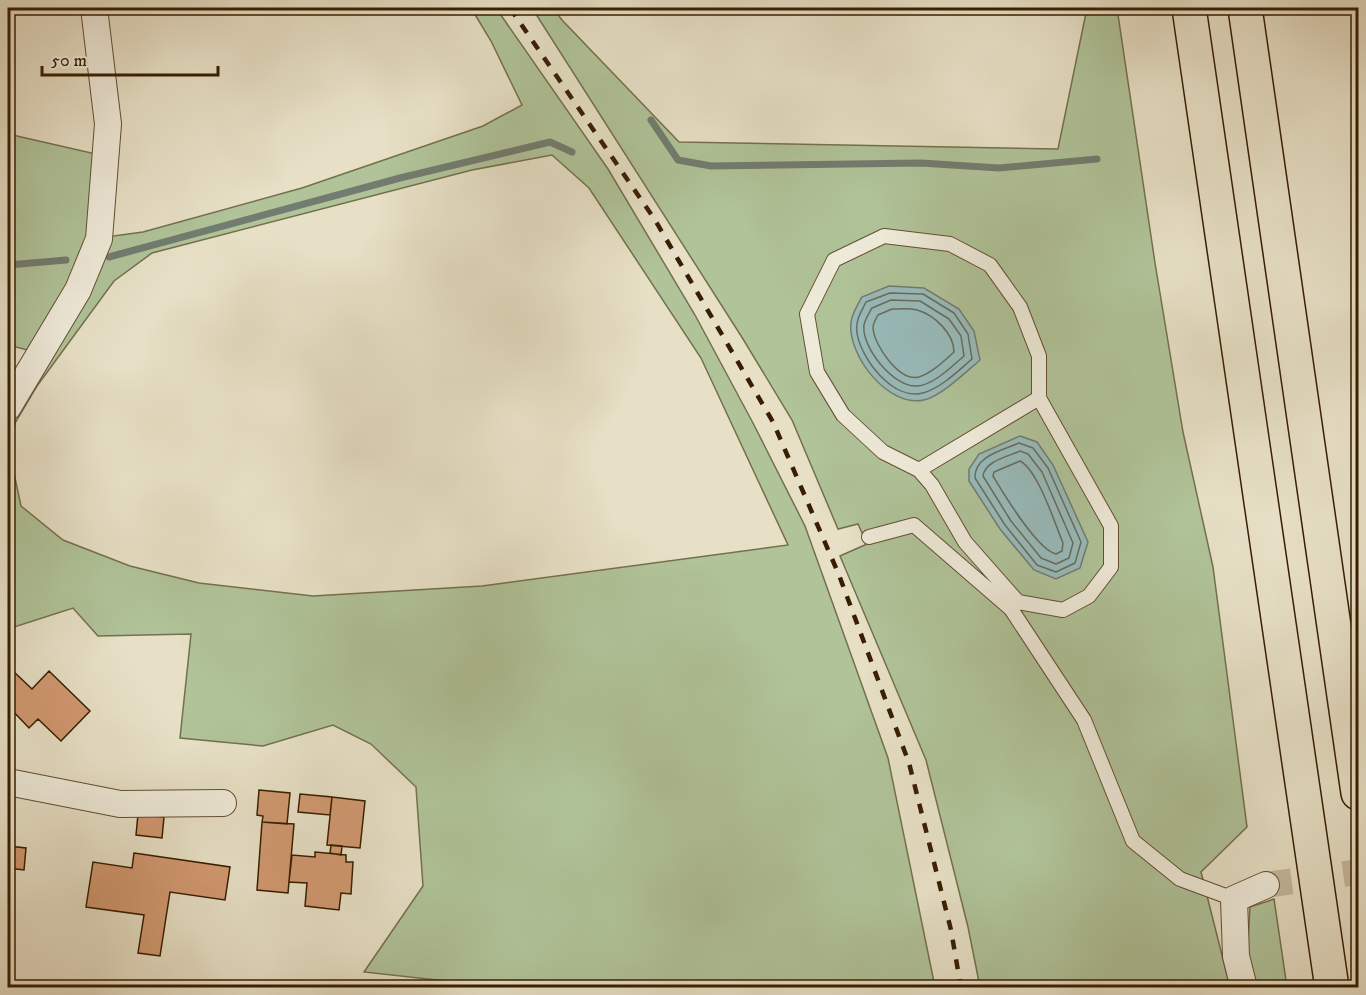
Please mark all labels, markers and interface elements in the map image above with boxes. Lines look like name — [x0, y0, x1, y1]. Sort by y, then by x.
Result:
scale bar — [42, 39, 218, 77]
text: 50 m — [51, 50, 87, 72]

